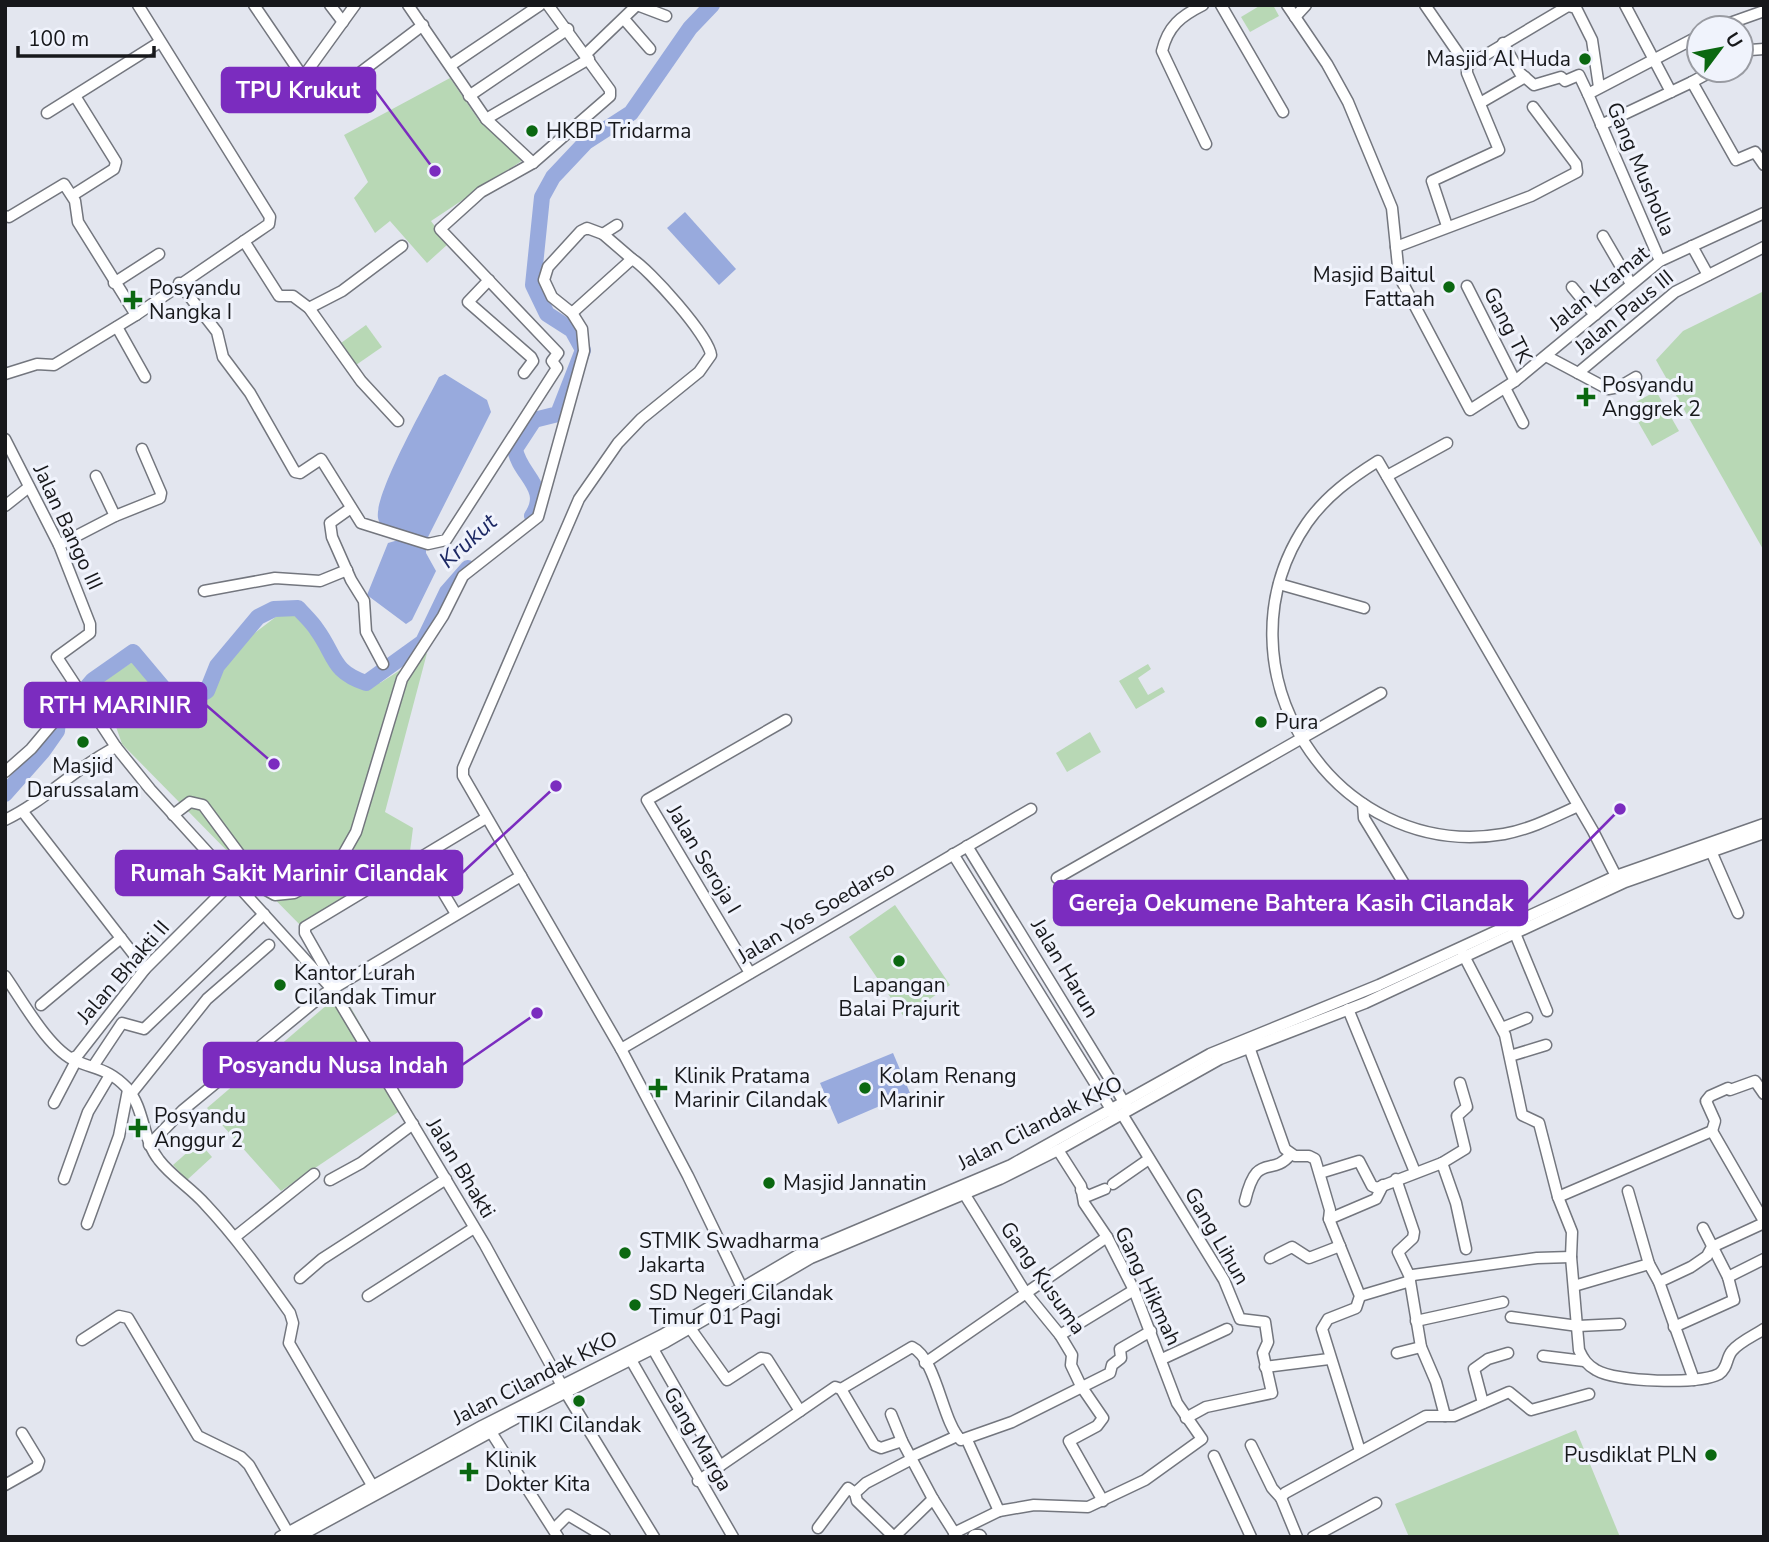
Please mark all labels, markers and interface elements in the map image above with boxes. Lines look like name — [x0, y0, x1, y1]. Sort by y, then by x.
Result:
scale bar — [18, 14, 154, 58]
north arrow — [1685, 14, 1755, 84]
text: 100 m — [28, 25, 89, 53]
text: U — [1719, 28, 1748, 53]
place label: Masjid Al Huda — [1426, 45, 1571, 73]
marker: Masjid Al Huda — [1577, 51, 1593, 67]
callout: TPU Krukut — [222, 68, 375, 112]
text: TPU Krukut — [236, 75, 360, 106]
street label: Gang Musholla — [1600, 98, 1682, 240]
place label: HKBP Tridarma — [546, 117, 691, 145]
marker: HKBP Tridarma — [524, 123, 540, 139]
street label: Jalan Kramat — [1542, 239, 1655, 337]
place label: Masjid Baitul Fattaah — [1313, 261, 1436, 313]
street label: Jalan Paus III — [1568, 263, 1679, 361]
place label: Posyandu Nangka I — [149, 274, 241, 326]
marker: Masjid Baitul Fattaah — [1441, 279, 1457, 295]
street label: Gang TK — [1477, 282, 1539, 369]
marker: Posyandu Nangka I — [123, 290, 143, 310]
place label: Posyandu Anggrek 2 — [1602, 371, 1701, 423]
marker: Posyandu Anggrek 2 — [1576, 387, 1596, 407]
street label: Jalan Bango III — [26, 459, 109, 594]
water label: Krukut — [432, 506, 504, 575]
callout: RTH MARINIR — [25, 683, 206, 727]
text: RTH MARINIR — [39, 690, 191, 721]
place label: Pura — [1275, 708, 1318, 736]
marker: Pura — [1253, 714, 1269, 730]
marker: Masjid Darussalam — [75, 734, 91, 750]
place label: Masjid Darussalam — [27, 752, 139, 804]
street label: Jalan Seroja I — [660, 798, 748, 919]
callout: Rumah Sakit Marinir Cilandak — [116, 851, 462, 895]
street label: Jalan Yos Soedarso — [731, 854, 900, 971]
text: Rumah Sakit Marinir Cilandak — [130, 858, 448, 889]
callout: Gereja Oekumene Bahtera Kasih Cilandak — [1054, 881, 1527, 925]
text: Gereja Oekumene Bahtera Kasih Cilandak — [1068, 888, 1514, 919]
street label: Jalan Harun — [1024, 912, 1106, 1023]
street label: Jalan Bhakti II — [70, 914, 176, 1030]
marker: Lapangan Balai Prajurit — [891, 953, 907, 969]
place label: Kantor Lurah Cilandak Timur — [294, 959, 437, 1011]
place label: Lapangan Balai Prajurit — [838, 971, 960, 1023]
marker: Kantor Lurah Cilandak Timur — [272, 977, 288, 993]
callout: Posyandu Nusa Indah — [204, 1043, 462, 1087]
text: Posyandu Nusa Indah — [218, 1050, 448, 1081]
place label: Klinik Pratama Marinir Cilandak — [674, 1062, 828, 1114]
place label: Kolam Renang Marinir — [879, 1062, 1017, 1114]
street label: Jalan Cilandak KKO — [952, 1069, 1127, 1177]
marker: Klinik Pratama Marinir Cilandak — [648, 1078, 668, 1098]
marker: Kolam Renang Marinir — [857, 1080, 873, 1096]
place label: Posyandu Anggur 2 — [154, 1102, 246, 1154]
street label: Jalan Bhakti — [420, 1112, 502, 1223]
marker: Posyandu Anggur 2 — [128, 1118, 148, 1138]
place label: Masjid Jannatin — [783, 1169, 927, 1197]
marker: Masjid Jannatin — [761, 1175, 777, 1191]
street label: Gang Lihun — [1178, 1182, 1256, 1290]
street label: Gang Kusuma — [994, 1216, 1092, 1340]
street label: Gang Hikmah — [1108, 1222, 1188, 1350]
place label: STMIK Swadharma Jakarta — [638, 1227, 819, 1279]
marker: STMIK Swadharma Jakarta — [617, 1245, 633, 1261]
place label: SD Negeri Cilandak Timur 01 Pagi — [649, 1279, 834, 1331]
marker: SD Negeri Cilandak Timur 01 Pagi — [627, 1297, 643, 1313]
street label: Jalan Cilandak KKO — [447, 1324, 622, 1432]
street label: Gang Marga — [657, 1382, 739, 1496]
marker: TIKI Cilandak — [571, 1393, 587, 1409]
place label: TIKI Cilandak — [517, 1411, 642, 1439]
place label: Pusdiklat PLN — [1564, 1441, 1697, 1469]
place label: Klinik Dokter Kita — [485, 1446, 590, 1498]
marker: Pusdiklat PLN — [1703, 1447, 1719, 1463]
marker: Klinik Dokter Kita — [459, 1462, 479, 1482]

